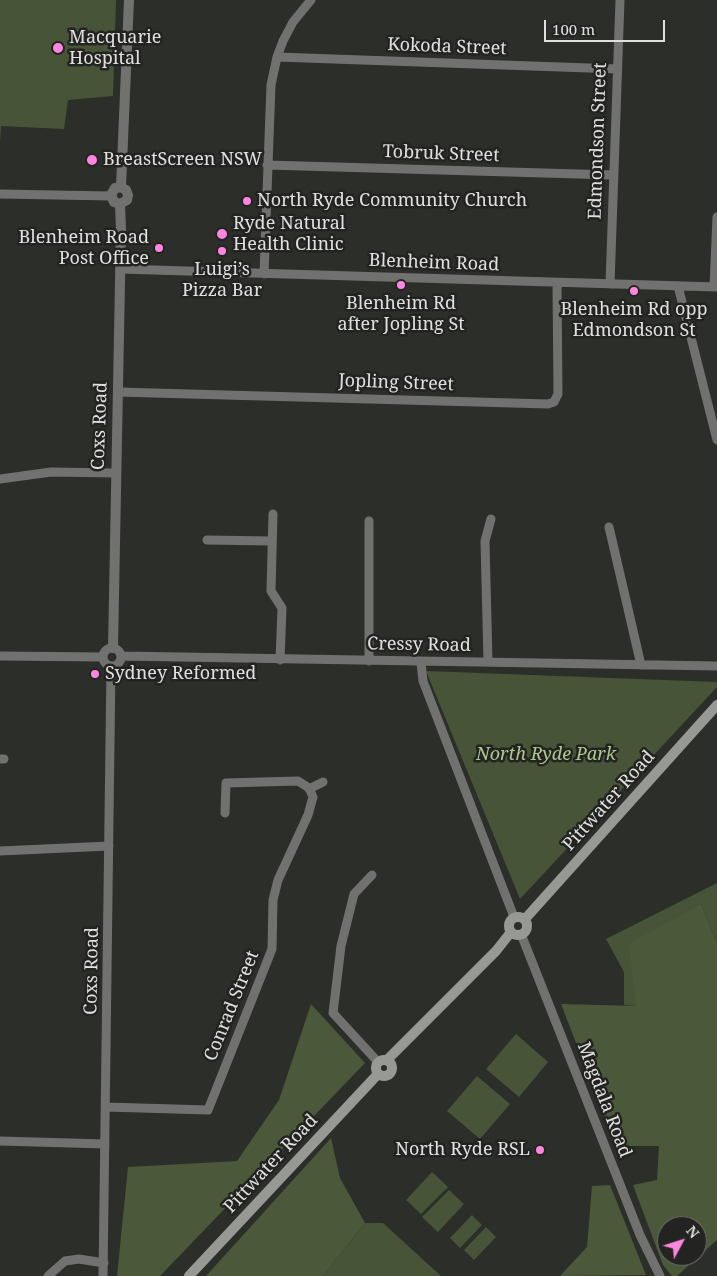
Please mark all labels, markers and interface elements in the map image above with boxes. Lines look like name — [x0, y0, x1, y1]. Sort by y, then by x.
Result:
scale bar — [547, 10, 668, 42]
text: 100 m — [552, 19, 595, 39]
place label: Macquarie Hospital — [69, 27, 161, 70]
street label: Kokoda Street — [387, 34, 507, 60]
marker: Macquarie Hospital — [51, 41, 65, 55]
street label: Edmondson Street — [584, 62, 612, 220]
street label: Tobruk Street — [382, 141, 500, 167]
place label: BreastScreen NSW — [103, 149, 262, 171]
marker: BreastScreen NSW — [85, 153, 99, 167]
place label: North Ryde Community Church — [257, 190, 527, 212]
marker: North Ryde Community Church — [241, 195, 253, 207]
place label: Ryde Natural Health Clinic — [233, 213, 345, 255]
place label: Blenheim Road Post Office — [19, 227, 149, 270]
marker: Ryde Natural Health Clinic — [215, 227, 229, 241]
marker: Blenheim Road Post Office — [153, 242, 165, 254]
marker: Luigi’s Pizza Bar — [216, 245, 228, 257]
street label: Blenheim Road — [368, 250, 500, 276]
place label: Luigi’s Pizza Bar — [182, 259, 262, 302]
marker: Blenheim Rd after Jopling St — [395, 279, 407, 291]
marker: Blenheim Rd opp Edmondson St — [628, 285, 640, 297]
place label: Blenheim Rd after Jopling St — [337, 293, 465, 336]
place label: Blenheim Rd opp Edmondson St — [560, 299, 708, 342]
street label: Jopling Street — [338, 370, 454, 396]
street label: Coxs Road — [88, 382, 112, 470]
street label: Cressy Road — [367, 633, 471, 657]
place label: Sydney Reformed — [105, 663, 256, 685]
marker: Sydney Reformed — [89, 668, 101, 680]
park label: North Ryde Park — [476, 744, 616, 766]
street label: Pittwater Road — [558, 746, 660, 856]
street label: Coxs Road — [80, 927, 104, 1015]
street label: Conrad Street — [200, 948, 264, 1064]
street label: Magdala Road — [572, 1039, 636, 1161]
street label: Pittwater Road — [220, 1110, 322, 1218]
place label: North Ryde RSL — [395, 1139, 530, 1161]
marker: North Ryde RSL — [534, 1144, 546, 1156]
north arrow — [657, 1216, 707, 1266]
text: N — [682, 1221, 704, 1242]

